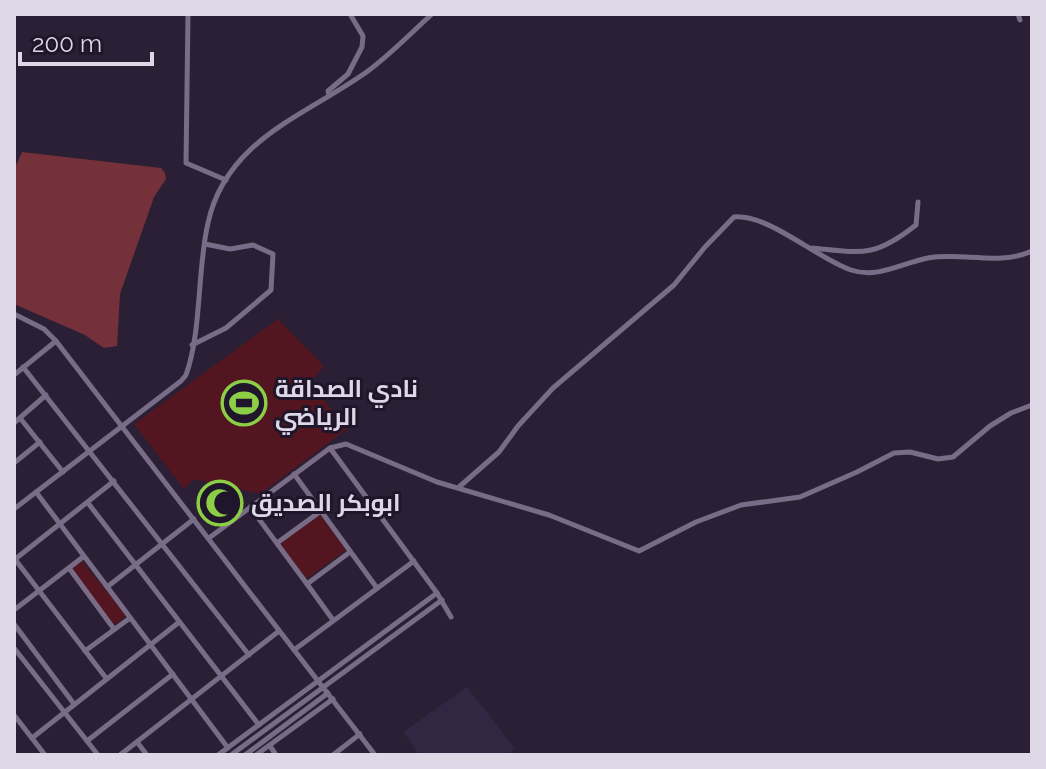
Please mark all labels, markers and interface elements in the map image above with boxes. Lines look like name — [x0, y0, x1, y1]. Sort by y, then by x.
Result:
scale bar — [20, 16, 152, 66]
text: 200 m — [32, 29, 102, 58]
place label: نادي الصداقة الرياضي — [275, 374, 418, 435]
sports icon: نادي الصداقة الرياضي — [220, 379, 268, 427]
mosque icon: ابوبكر الصديق — [196, 479, 244, 527]
place label: ابوبكر الصديق — [251, 488, 401, 517]

